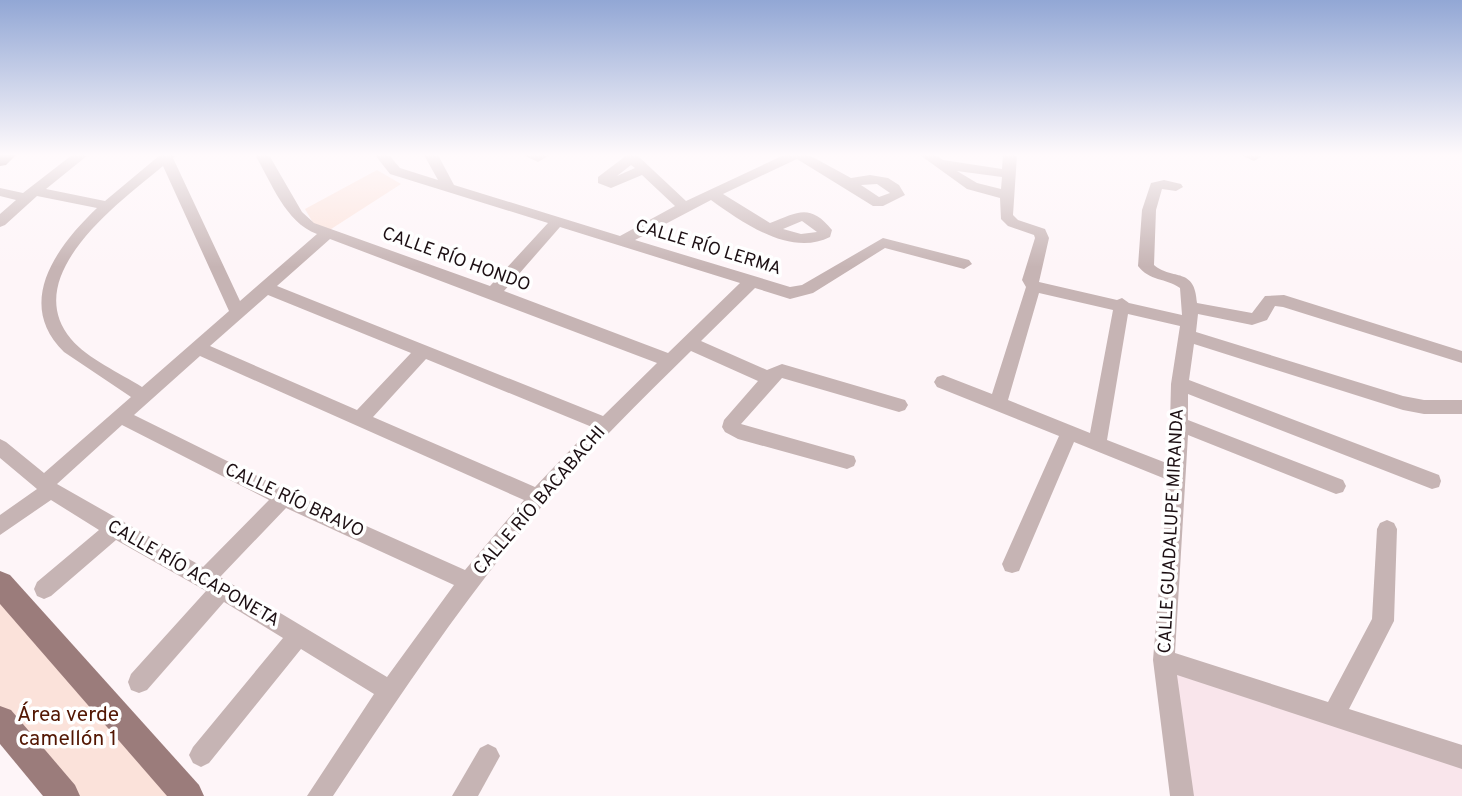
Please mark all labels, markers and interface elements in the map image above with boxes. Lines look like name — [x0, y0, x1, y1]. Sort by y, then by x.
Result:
street label: CALLE RÍO LERMA — [632, 213, 784, 281]
street label: CALLE RÍO HONDO — [379, 221, 534, 298]
street label: CALLE GUADALUPE MIRANDA — [1154, 408, 1190, 654]
street label: CALLE RÍO BACABACHI — [467, 420, 611, 580]
street label: CALLE RÍO BRAVO — [221, 457, 368, 543]
street label: CALLE RÍO ACAPONETA — [103, 514, 284, 633]
park label: Área verde camellón 1 — [17, 701, 119, 753]

